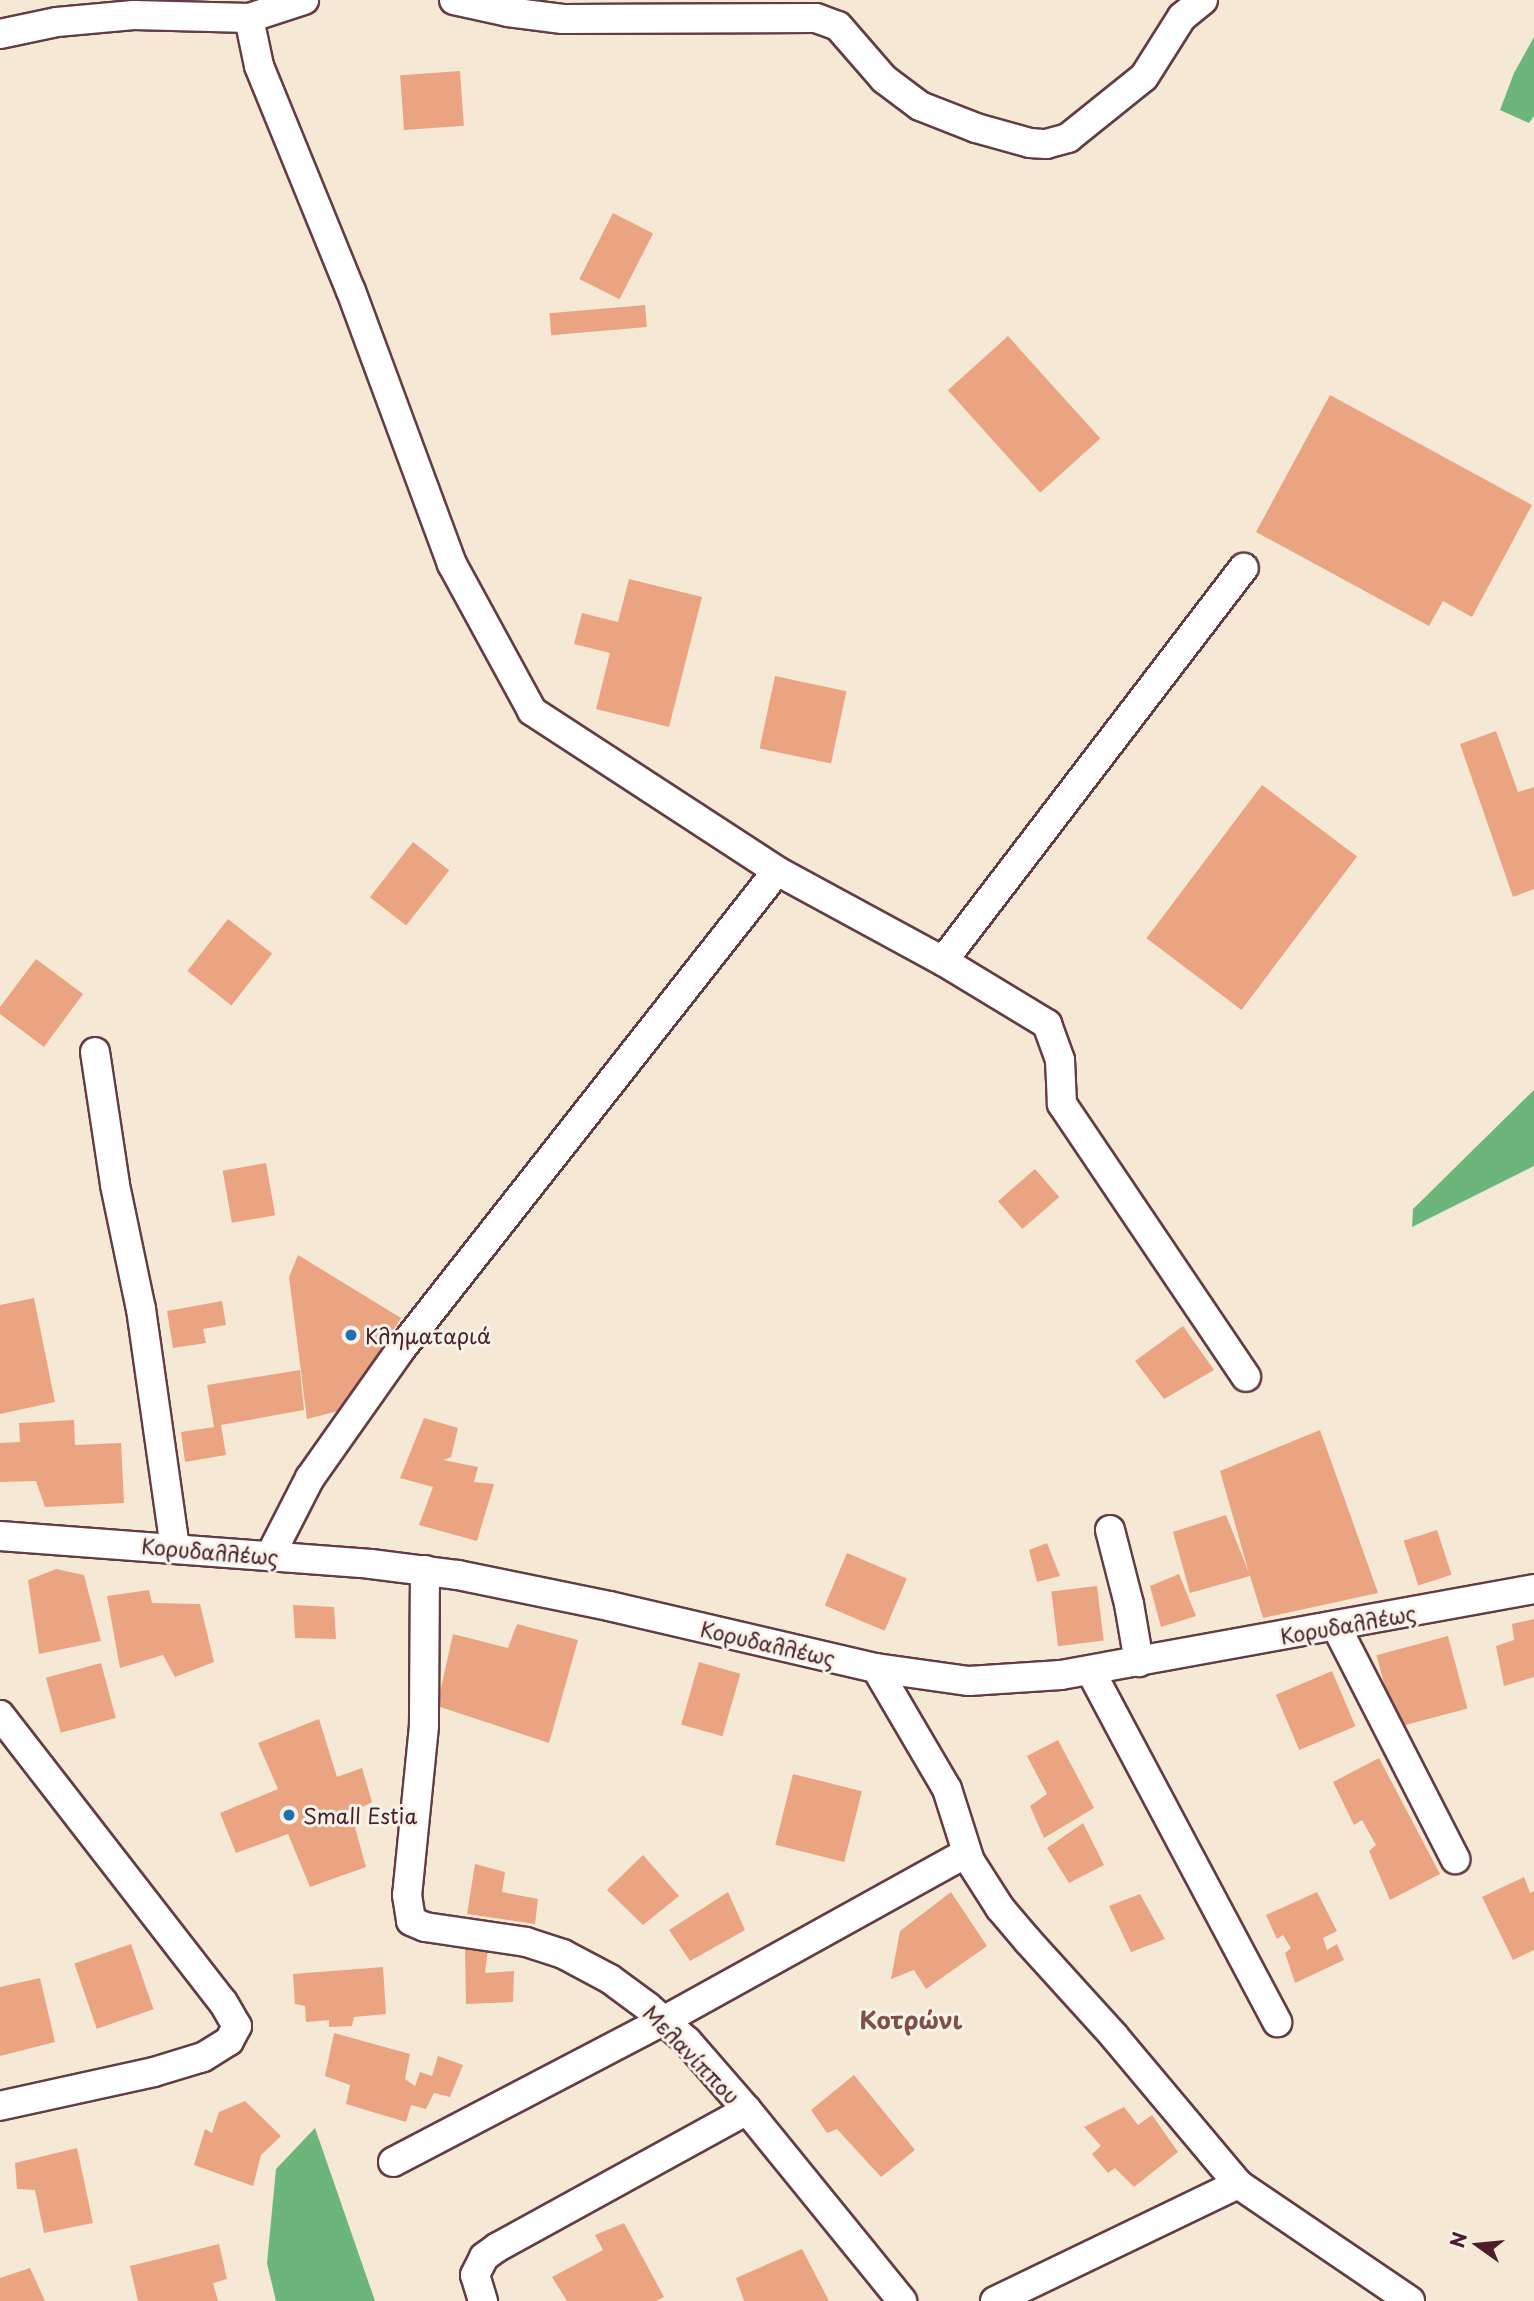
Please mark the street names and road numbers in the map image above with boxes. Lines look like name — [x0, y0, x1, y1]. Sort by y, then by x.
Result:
street label: Κορυδαλλέως — [140, 1532, 280, 1570]
street label: Κορυδαλλέως — [1278, 1600, 1418, 1648]
street label: Κορυδαλλέως — [698, 1615, 838, 1671]
street label: Μελανίππου — [639, 1999, 745, 2109]

